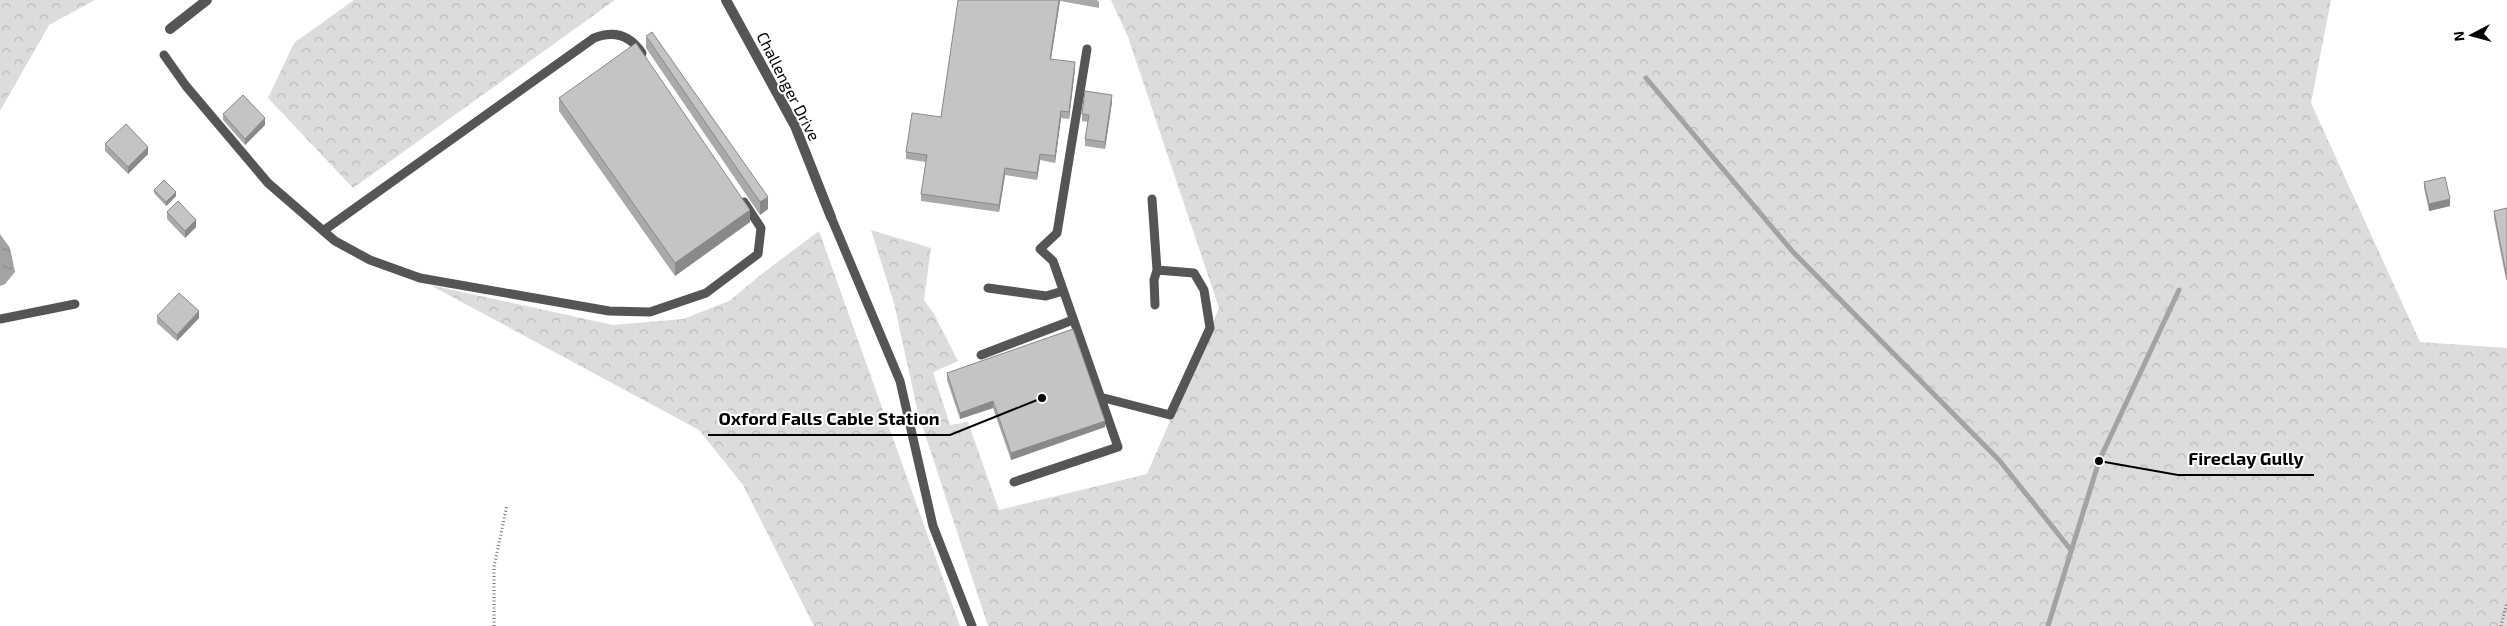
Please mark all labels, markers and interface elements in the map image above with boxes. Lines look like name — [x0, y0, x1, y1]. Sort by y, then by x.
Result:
north arrow — [2447, 10, 2497, 60]
street label: Challenger Drive — [753, 28, 825, 144]
text: N — [2450, 30, 2468, 42]
callout: Oxford Falls Cable Station — [708, 402, 950, 435]
text: Oxford Falls Cable Station — [718, 407, 940, 429]
callout: Fireclay Gully — [2178, 442, 2314, 475]
text: Fireclay Gully — [2188, 447, 2305, 469]

